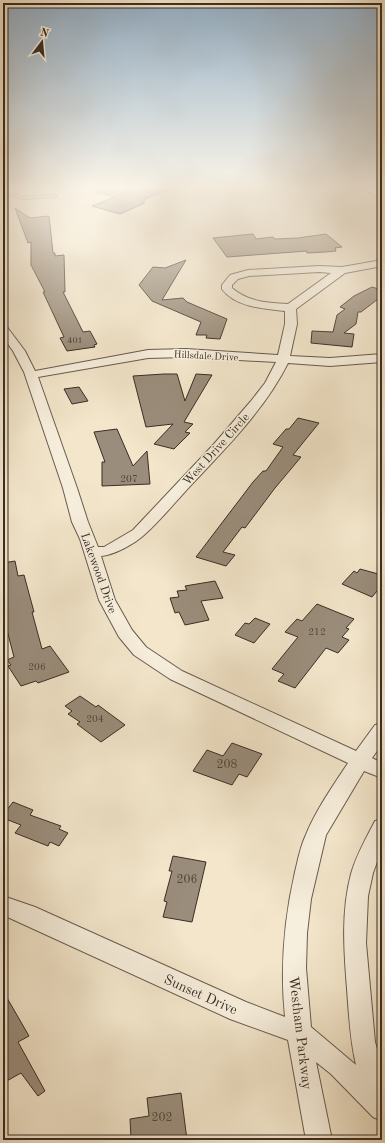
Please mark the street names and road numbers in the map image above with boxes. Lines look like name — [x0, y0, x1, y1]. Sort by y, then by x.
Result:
street label: Hillsdale Drive — [173, 349, 239, 363]
street label: West Drive Circle — [181, 411, 252, 488]
street label: Lakewood Drive — [78, 531, 118, 616]
street label: Sunset Drive — [162, 973, 239, 1017]
street label: Westham Parkway — [286, 976, 314, 1091]

